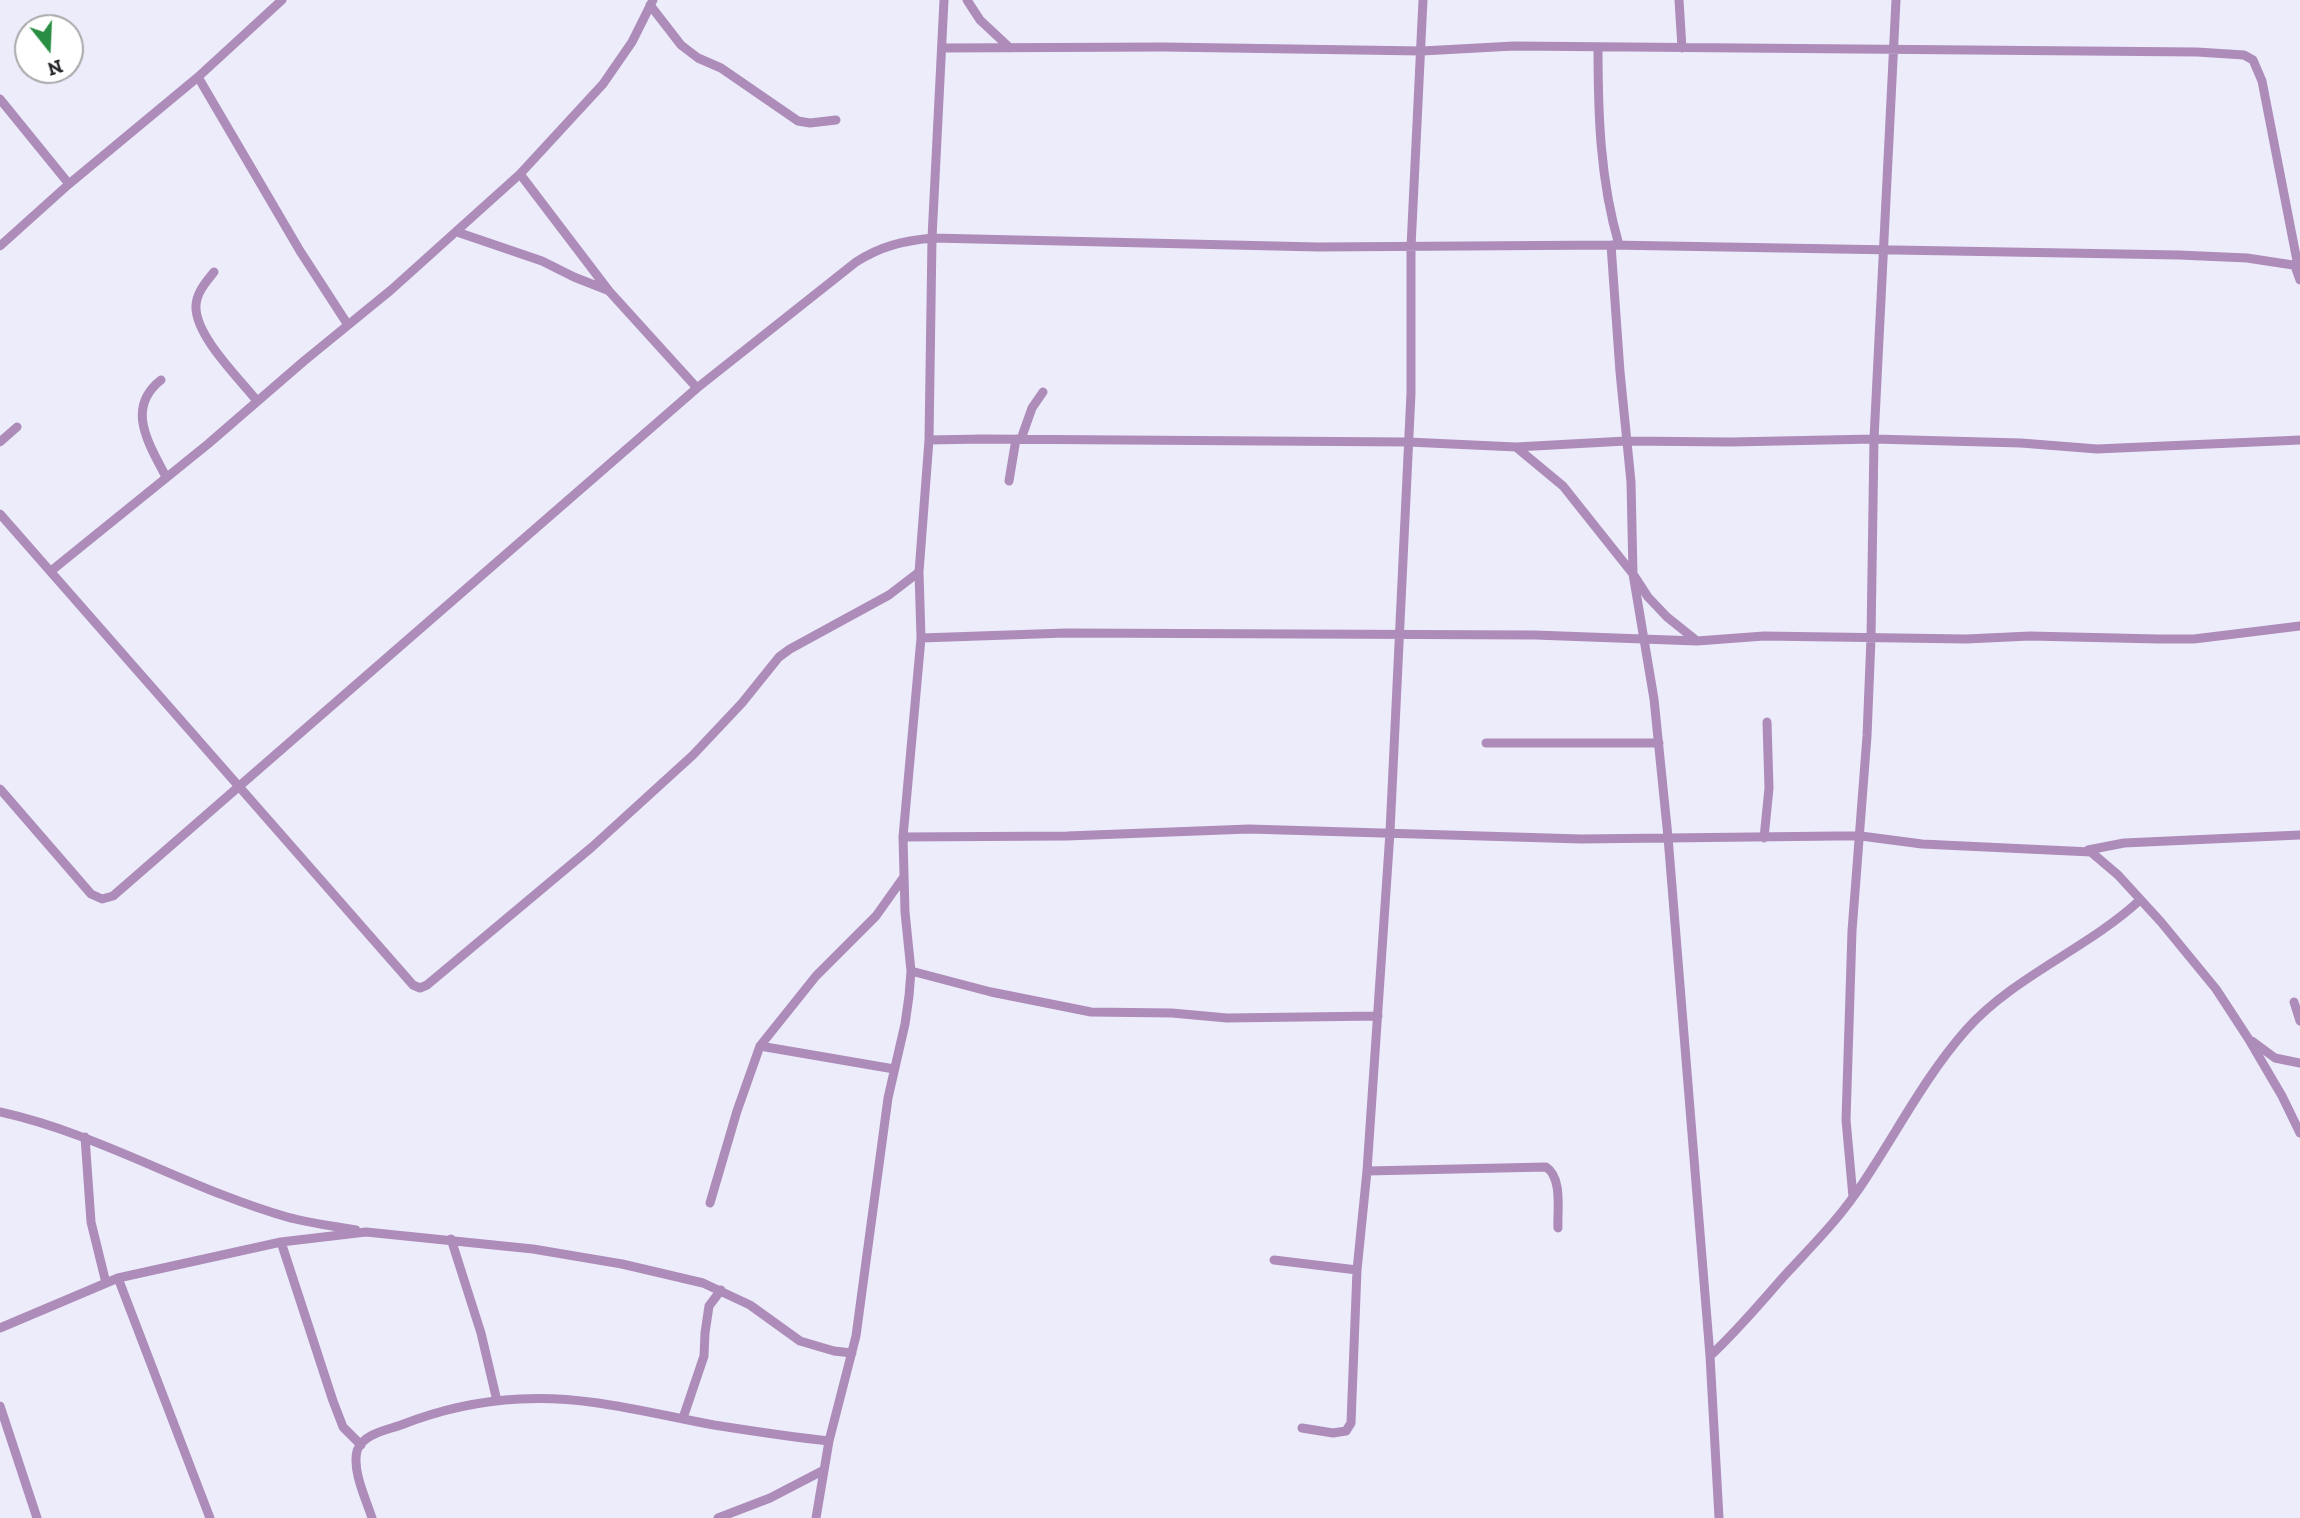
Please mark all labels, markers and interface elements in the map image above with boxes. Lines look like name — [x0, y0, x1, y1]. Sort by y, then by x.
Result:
north arrow — [14, 14, 84, 84]
text: N — [45, 54, 65, 81]

